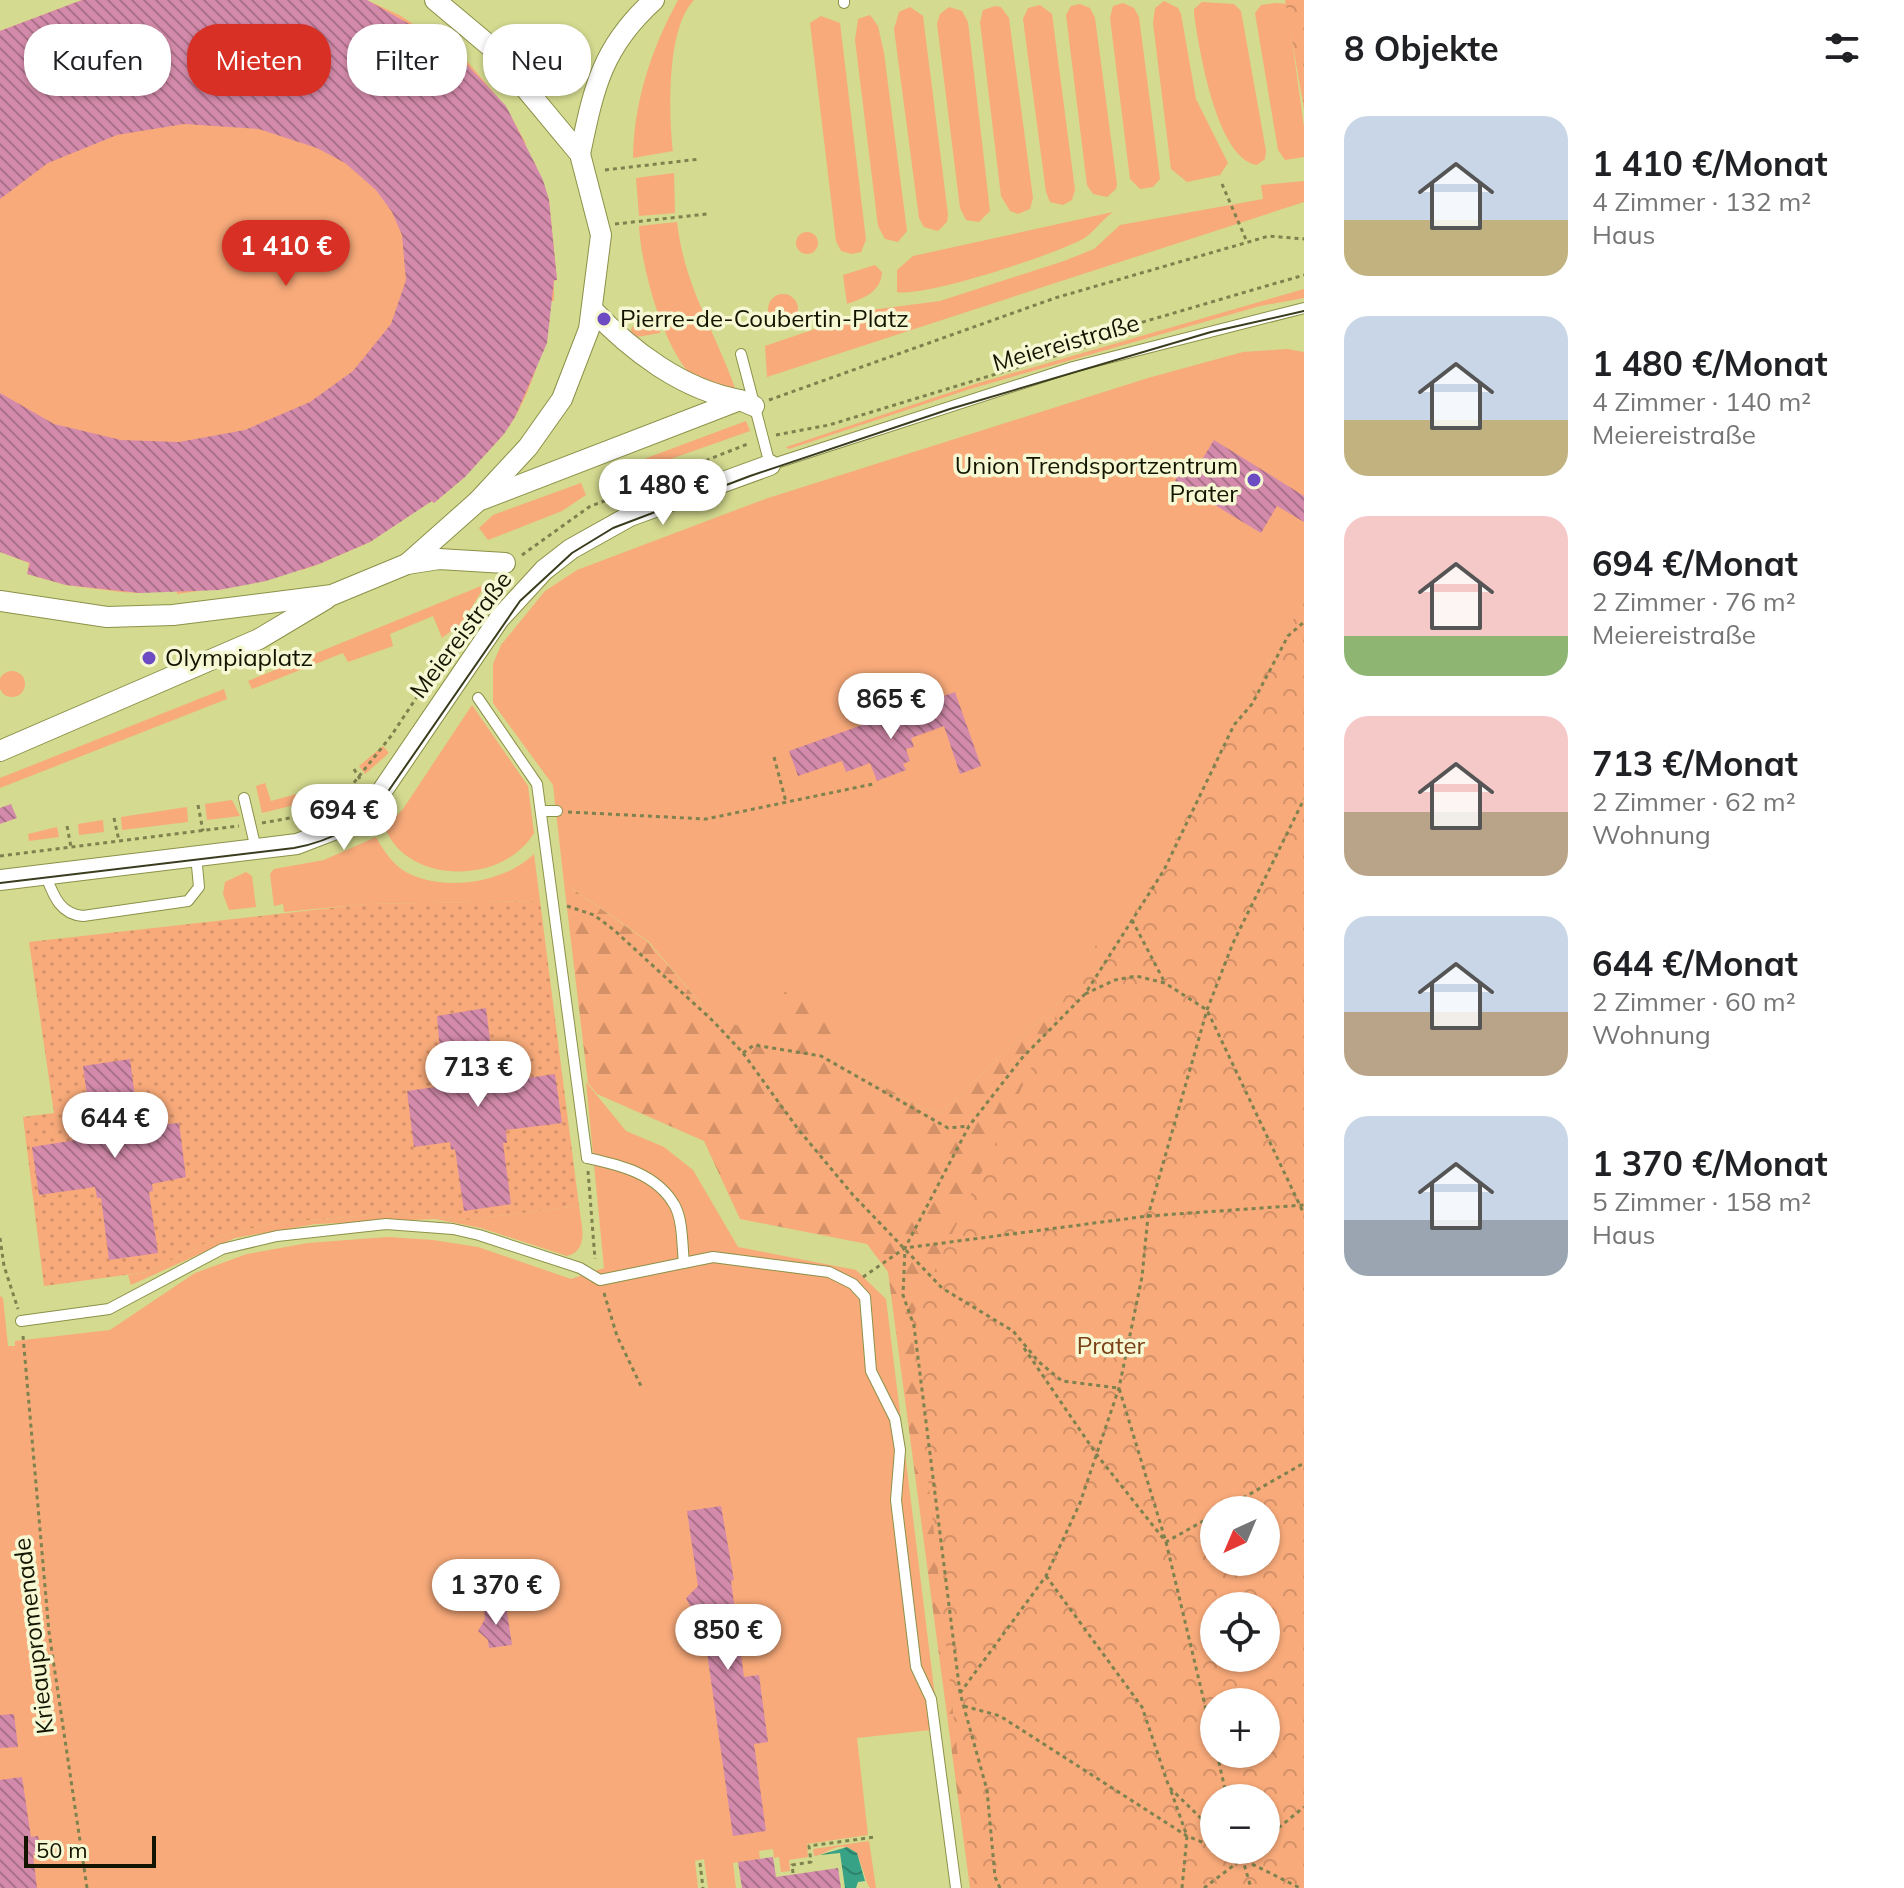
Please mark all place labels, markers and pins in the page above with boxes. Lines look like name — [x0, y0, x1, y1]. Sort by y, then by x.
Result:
pin: 1 410 € — [212, 220, 360, 288]
place label: Pierre-de-Coubertin-Platz — [620, 303, 909, 333]
marker: Pierre-de-Coubertin-Platz — [595, 310, 613, 328]
place label: Union Trendsportzentrum Prater — [955, 450, 1238, 508]
pin: 1 480 € — [589, 459, 737, 527]
marker: Union Trendsportzentrum Prater — [1245, 471, 1263, 489]
place label: Olympiaplatz — [165, 642, 313, 672]
marker: Olympiaplatz — [140, 649, 158, 667]
pin: 865 € — [835, 673, 947, 741]
pin: 694 € — [288, 784, 400, 852]
pin: 713 € — [422, 1041, 534, 1109]
pin: 644 € — [59, 1092, 171, 1160]
pin: 1 370 € — [422, 1559, 570, 1627]
pin: 850 € — [672, 1604, 784, 1672]

